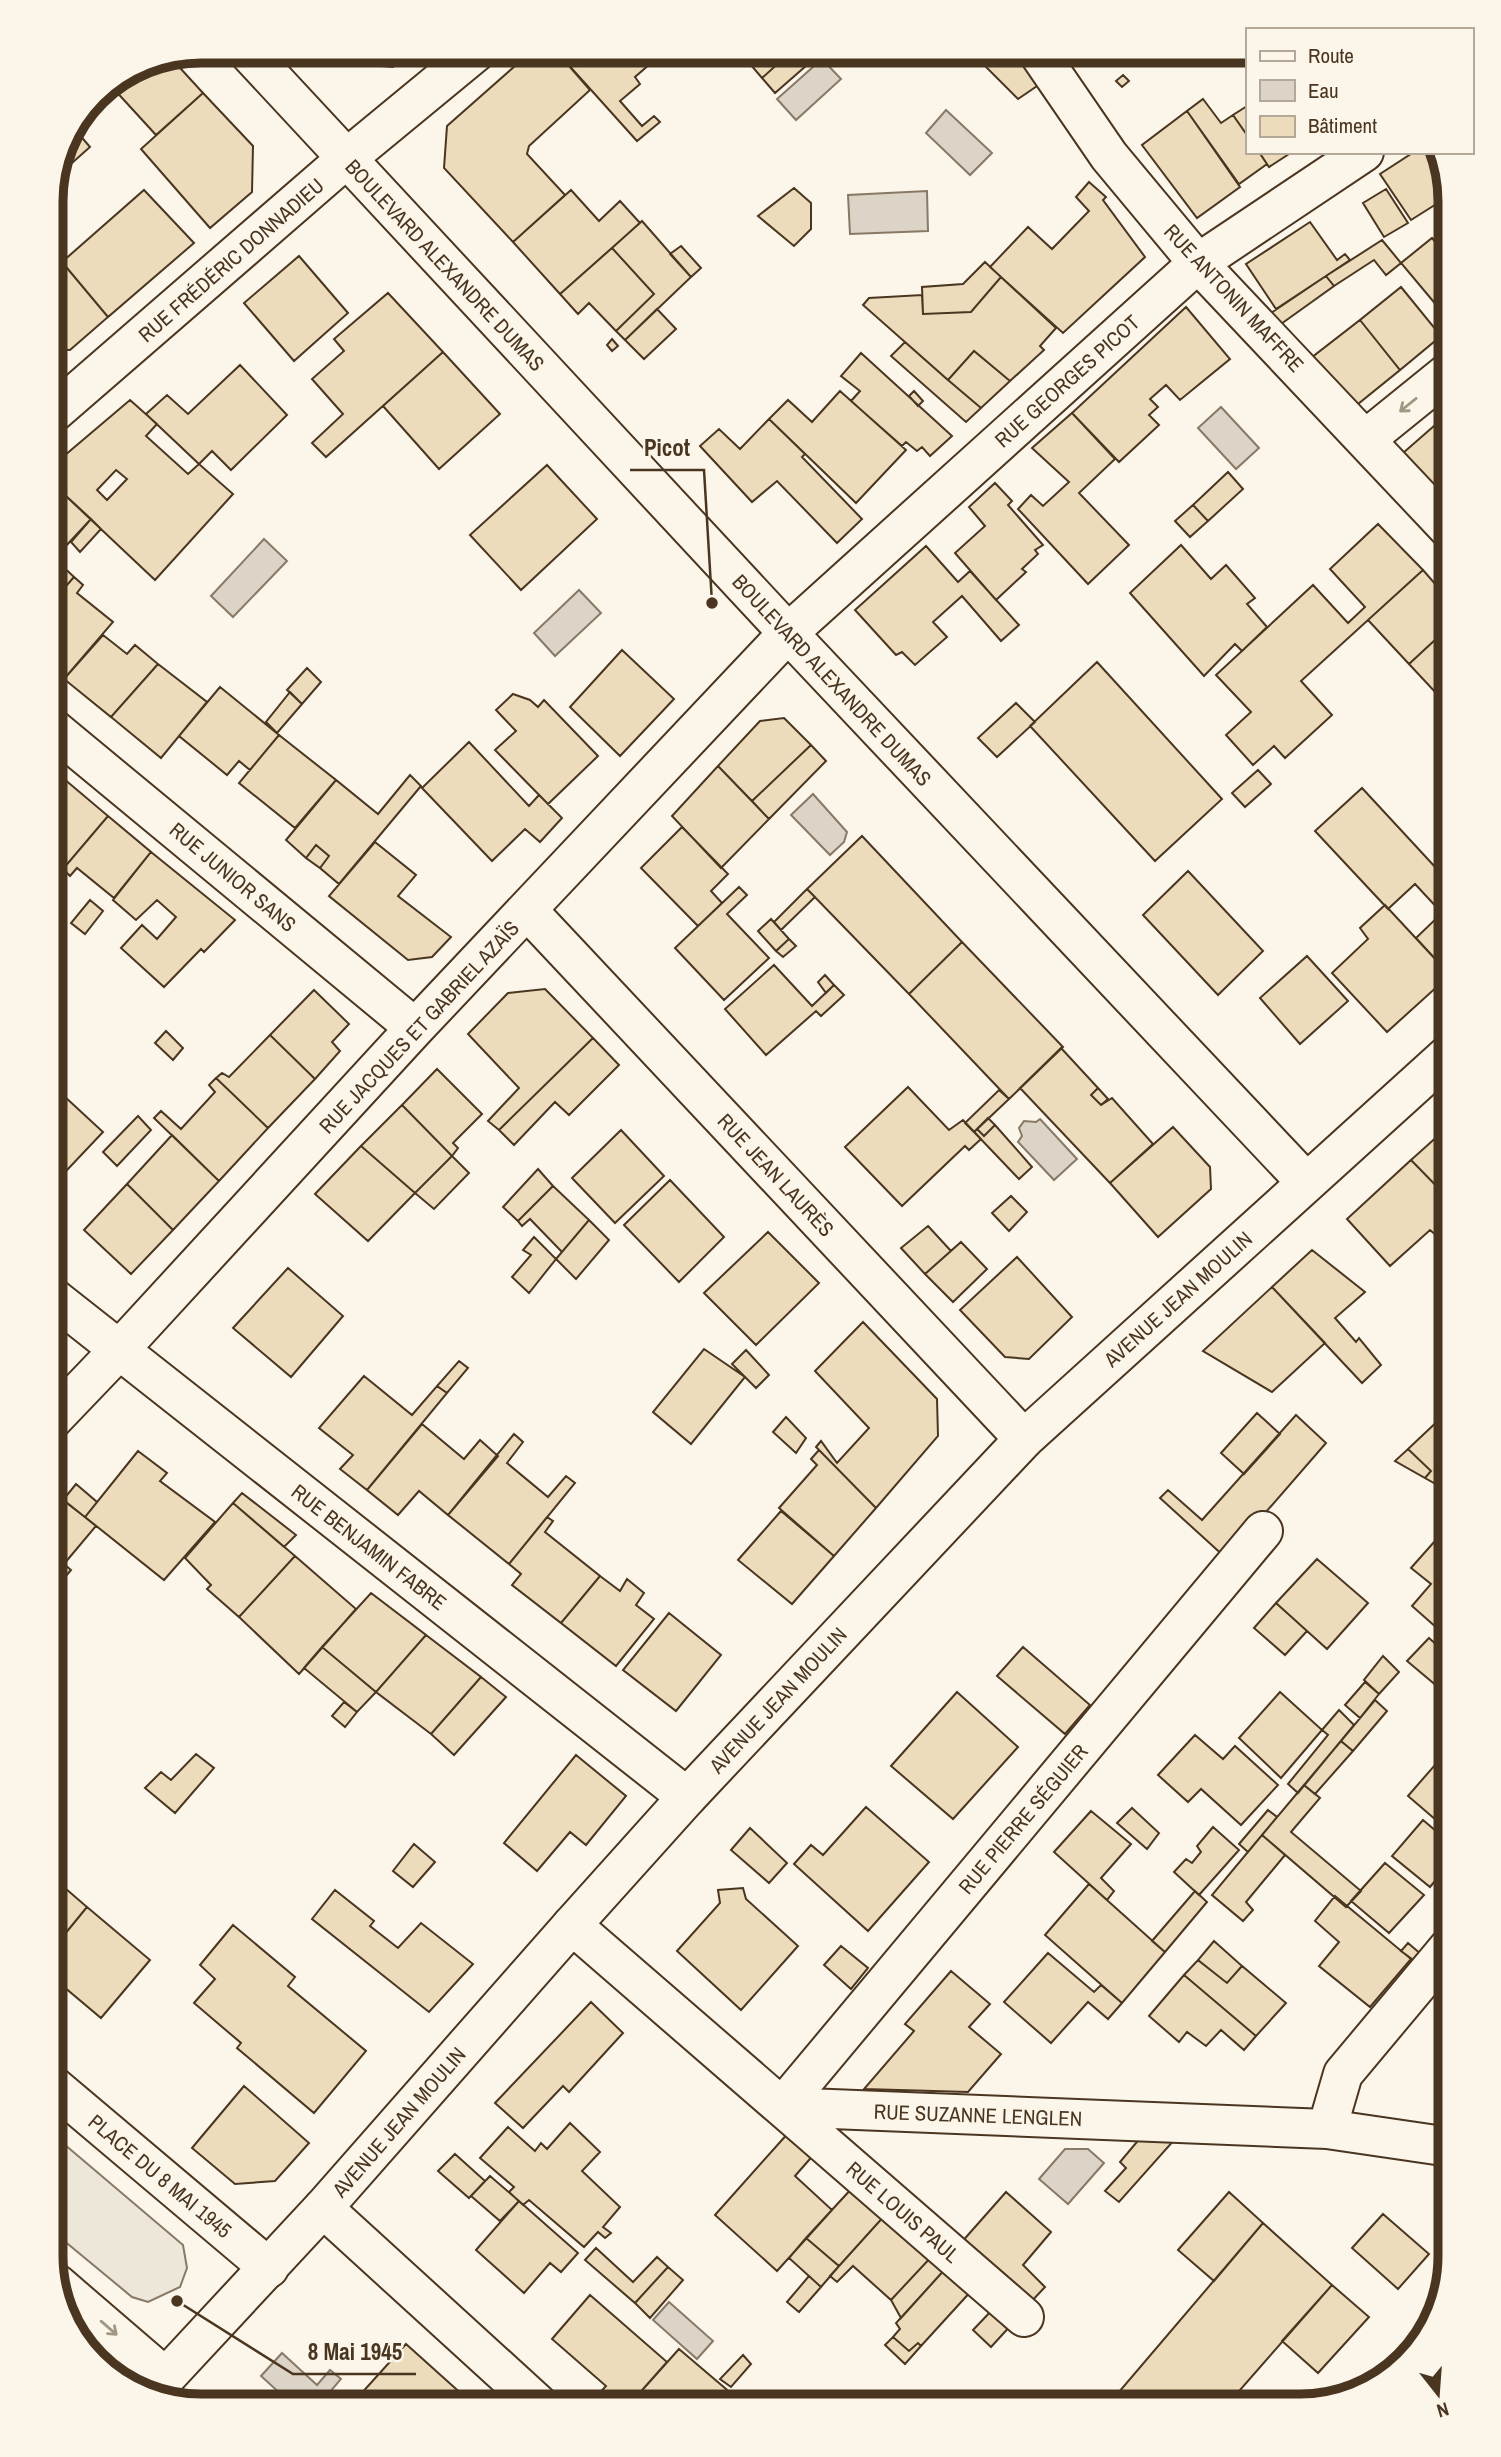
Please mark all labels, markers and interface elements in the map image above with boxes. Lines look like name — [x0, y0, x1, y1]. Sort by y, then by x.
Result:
legend — [1246, 28, 1473, 154]
text: Route — [1308, 41, 1354, 70]
text: Eau — [1308, 76, 1339, 105]
text: Bâtiment — [1308, 111, 1377, 140]
street label: BOULEVARD ALEXANDRE DUMAS — [339, 153, 551, 377]
street label: RUE FRÉDÉRIC DONNADIEU — [132, 171, 330, 349]
street label: RUE ANTONIN MAFFRE — [1158, 218, 1310, 378]
street label: RUE GEORGES PICOT — [988, 308, 1146, 454]
one-way arrow — [1400, 397, 1418, 413]
callout: Picot — [630, 426, 704, 470]
text: Picot — [644, 432, 690, 463]
street label: BOULEVARD ALEXANDRE DUMAS — [726, 568, 938, 792]
street label: RUE JUNIOR SANS — [164, 815, 302, 939]
street label: RUE JACQUES ET GABRIEL AZAÏS — [312, 914, 526, 1140]
street label: RUE JEAN LAURÈS — [711, 1107, 841, 1243]
street label: AVENUE JEAN MOULIN — [1097, 1225, 1258, 1374]
street label: RUE BENJAMIN FABRE — [285, 1477, 453, 1617]
street label: AVENUE JEAN MOULIN — [702, 1621, 853, 1780]
street label: RUE PIERRE SÉGUIER — [952, 1738, 1094, 1900]
street label: AVENUE JEAN MOULIN — [325, 2041, 472, 2204]
street label: RUE SUZANNE LENGLEN — [873, 2097, 1083, 2133]
street label: PLACE DU 8 MAI 1945 — [82, 2107, 238, 2245]
street label: RUE LOUIS PAUL — [840, 2155, 966, 2270]
one-way arrow — [100, 2320, 118, 2336]
callout: 8 Mai 1945 — [293, 2330, 416, 2374]
text: 8 Mai 1945 — [308, 2336, 402, 2367]
north arrow — [1403, 2359, 1473, 2429]
text: N — [1434, 2396, 1452, 2424]

